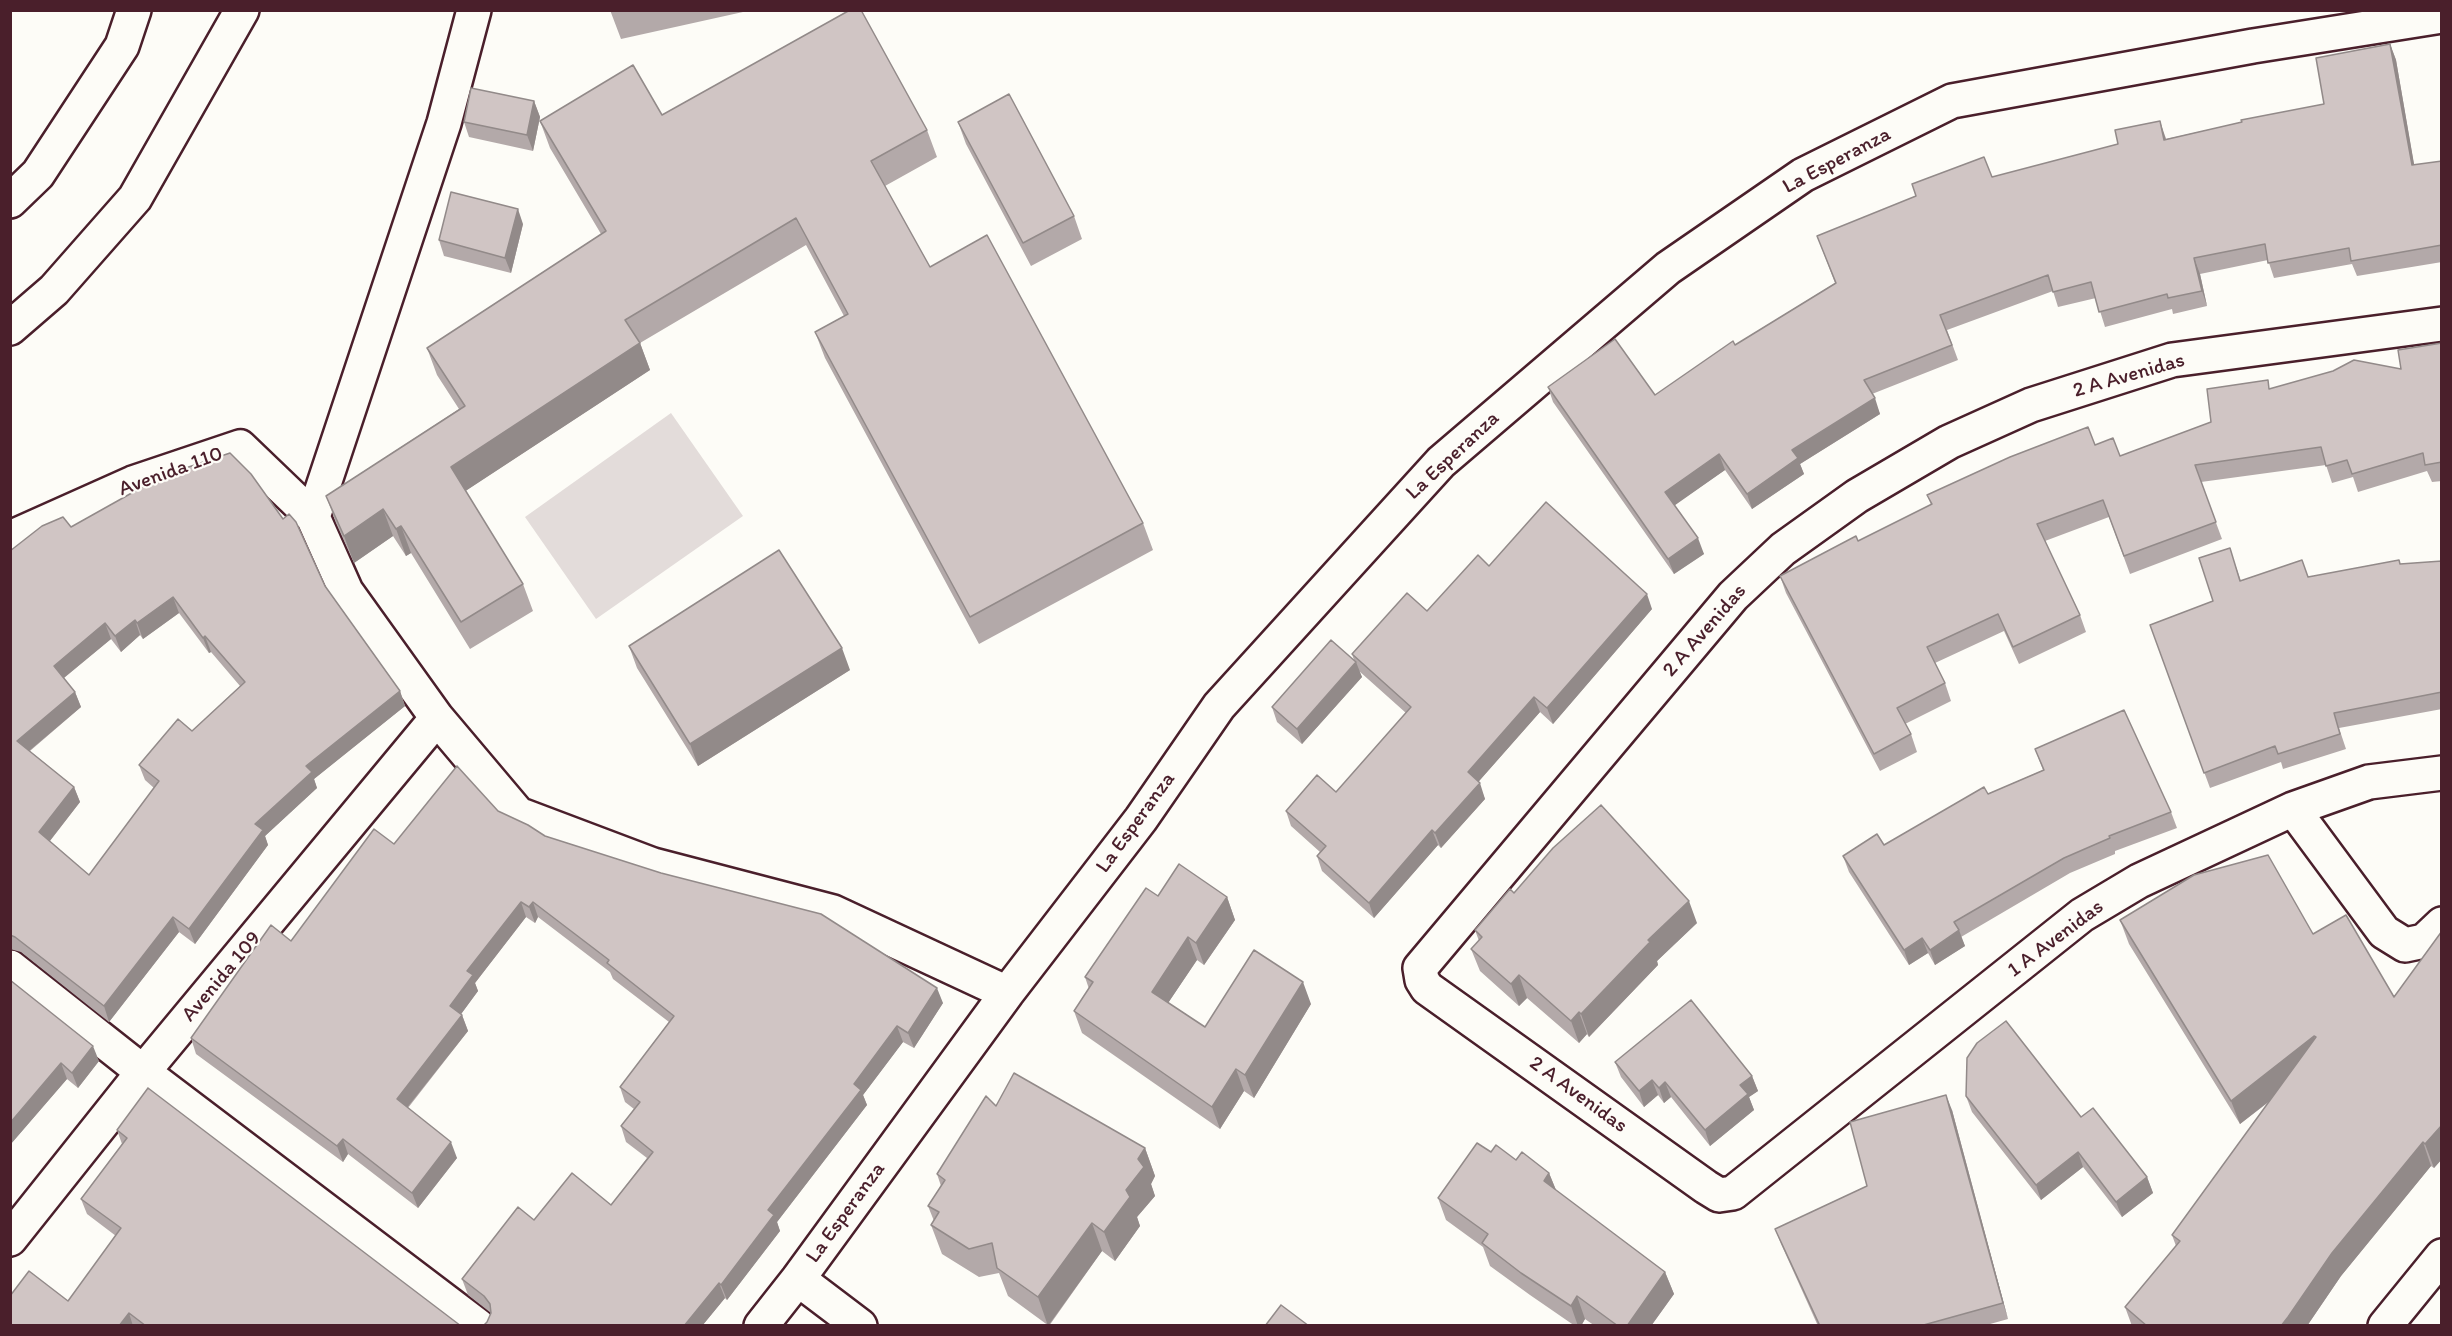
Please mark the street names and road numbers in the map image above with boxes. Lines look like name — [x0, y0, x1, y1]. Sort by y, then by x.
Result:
street label: La Esperanza — [1779, 122, 1895, 200]
street label: 2 A Avenidas — [2070, 348, 2188, 404]
street label: La Esperanza — [1401, 406, 1505, 506]
street label: Avenida 110 — [116, 442, 226, 502]
street label: 2 A Avenidas — [1658, 579, 1752, 683]
street label: La Esperanza — [1091, 768, 1181, 878]
street label: 1 A Avenidas — [2003, 895, 2109, 983]
street label: Avenida 109 — [177, 927, 267, 1027]
street label: 2 A Avenidas — [1524, 1051, 1632, 1139]
street label: La Esperanza — [801, 1158, 891, 1268]

